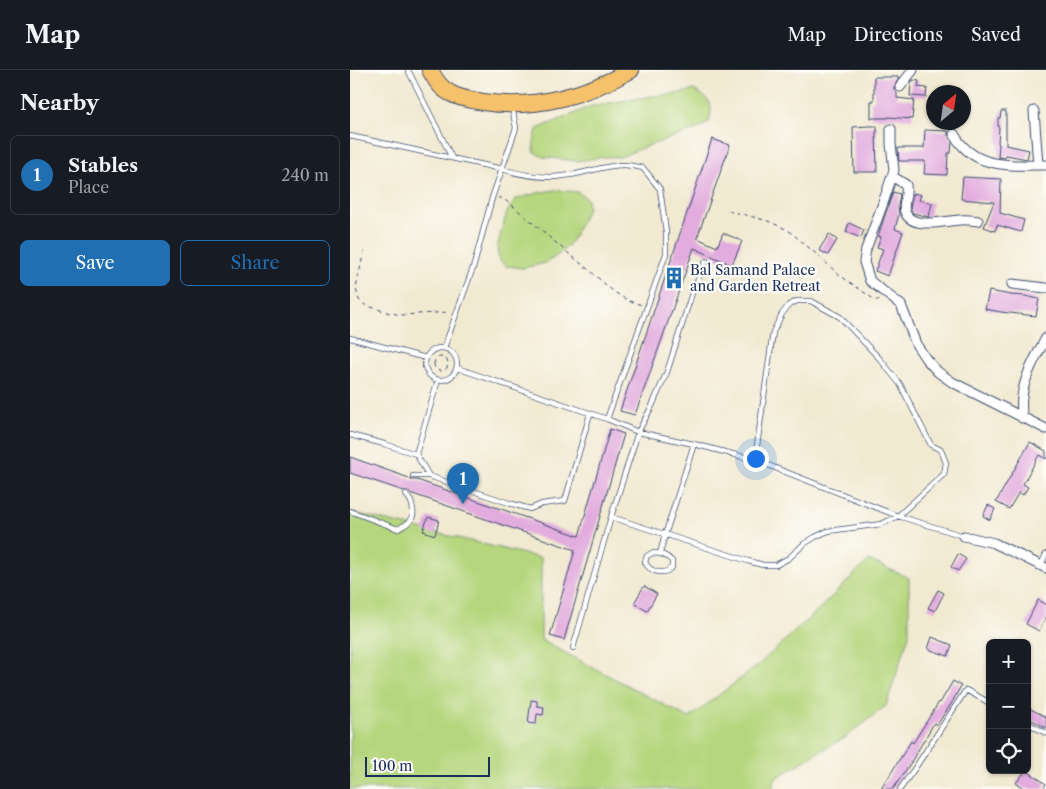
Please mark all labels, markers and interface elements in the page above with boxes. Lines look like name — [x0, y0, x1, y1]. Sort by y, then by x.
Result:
text: Map — [25, 20, 80, 49]
text: Map — [787, 24, 826, 46]
text: Directions — [854, 24, 943, 46]
text: Saved — [971, 24, 1021, 46]
north arrow — [926, 85, 971, 130]
text: Nearby — [20, 90, 99, 115]
text: Stables — [68, 154, 138, 177]
text: 1 — [33, 165, 41, 185]
text: 240 m — [281, 165, 329, 185]
text: Place — [68, 177, 109, 197]
button: Save — [20, 240, 170, 286]
button: Share — [180, 240, 330, 286]
place label: Bal Samand Palace and Garden Retreat — [690, 261, 821, 295]
building icon: Bal Samand Palace and Garden Retreat — [661, 265, 687, 291]
your location — [743, 446, 769, 472]
pin: 1 — [447, 463, 479, 504]
map controls — [986, 639, 1031, 774]
button: + — [986, 639, 1031, 684]
button: − — [986, 684, 1031, 729]
button: locate — [986, 729, 1031, 774]
scale bar — [365, 754, 490, 777]
text: 100 m — [372, 757, 412, 775]

